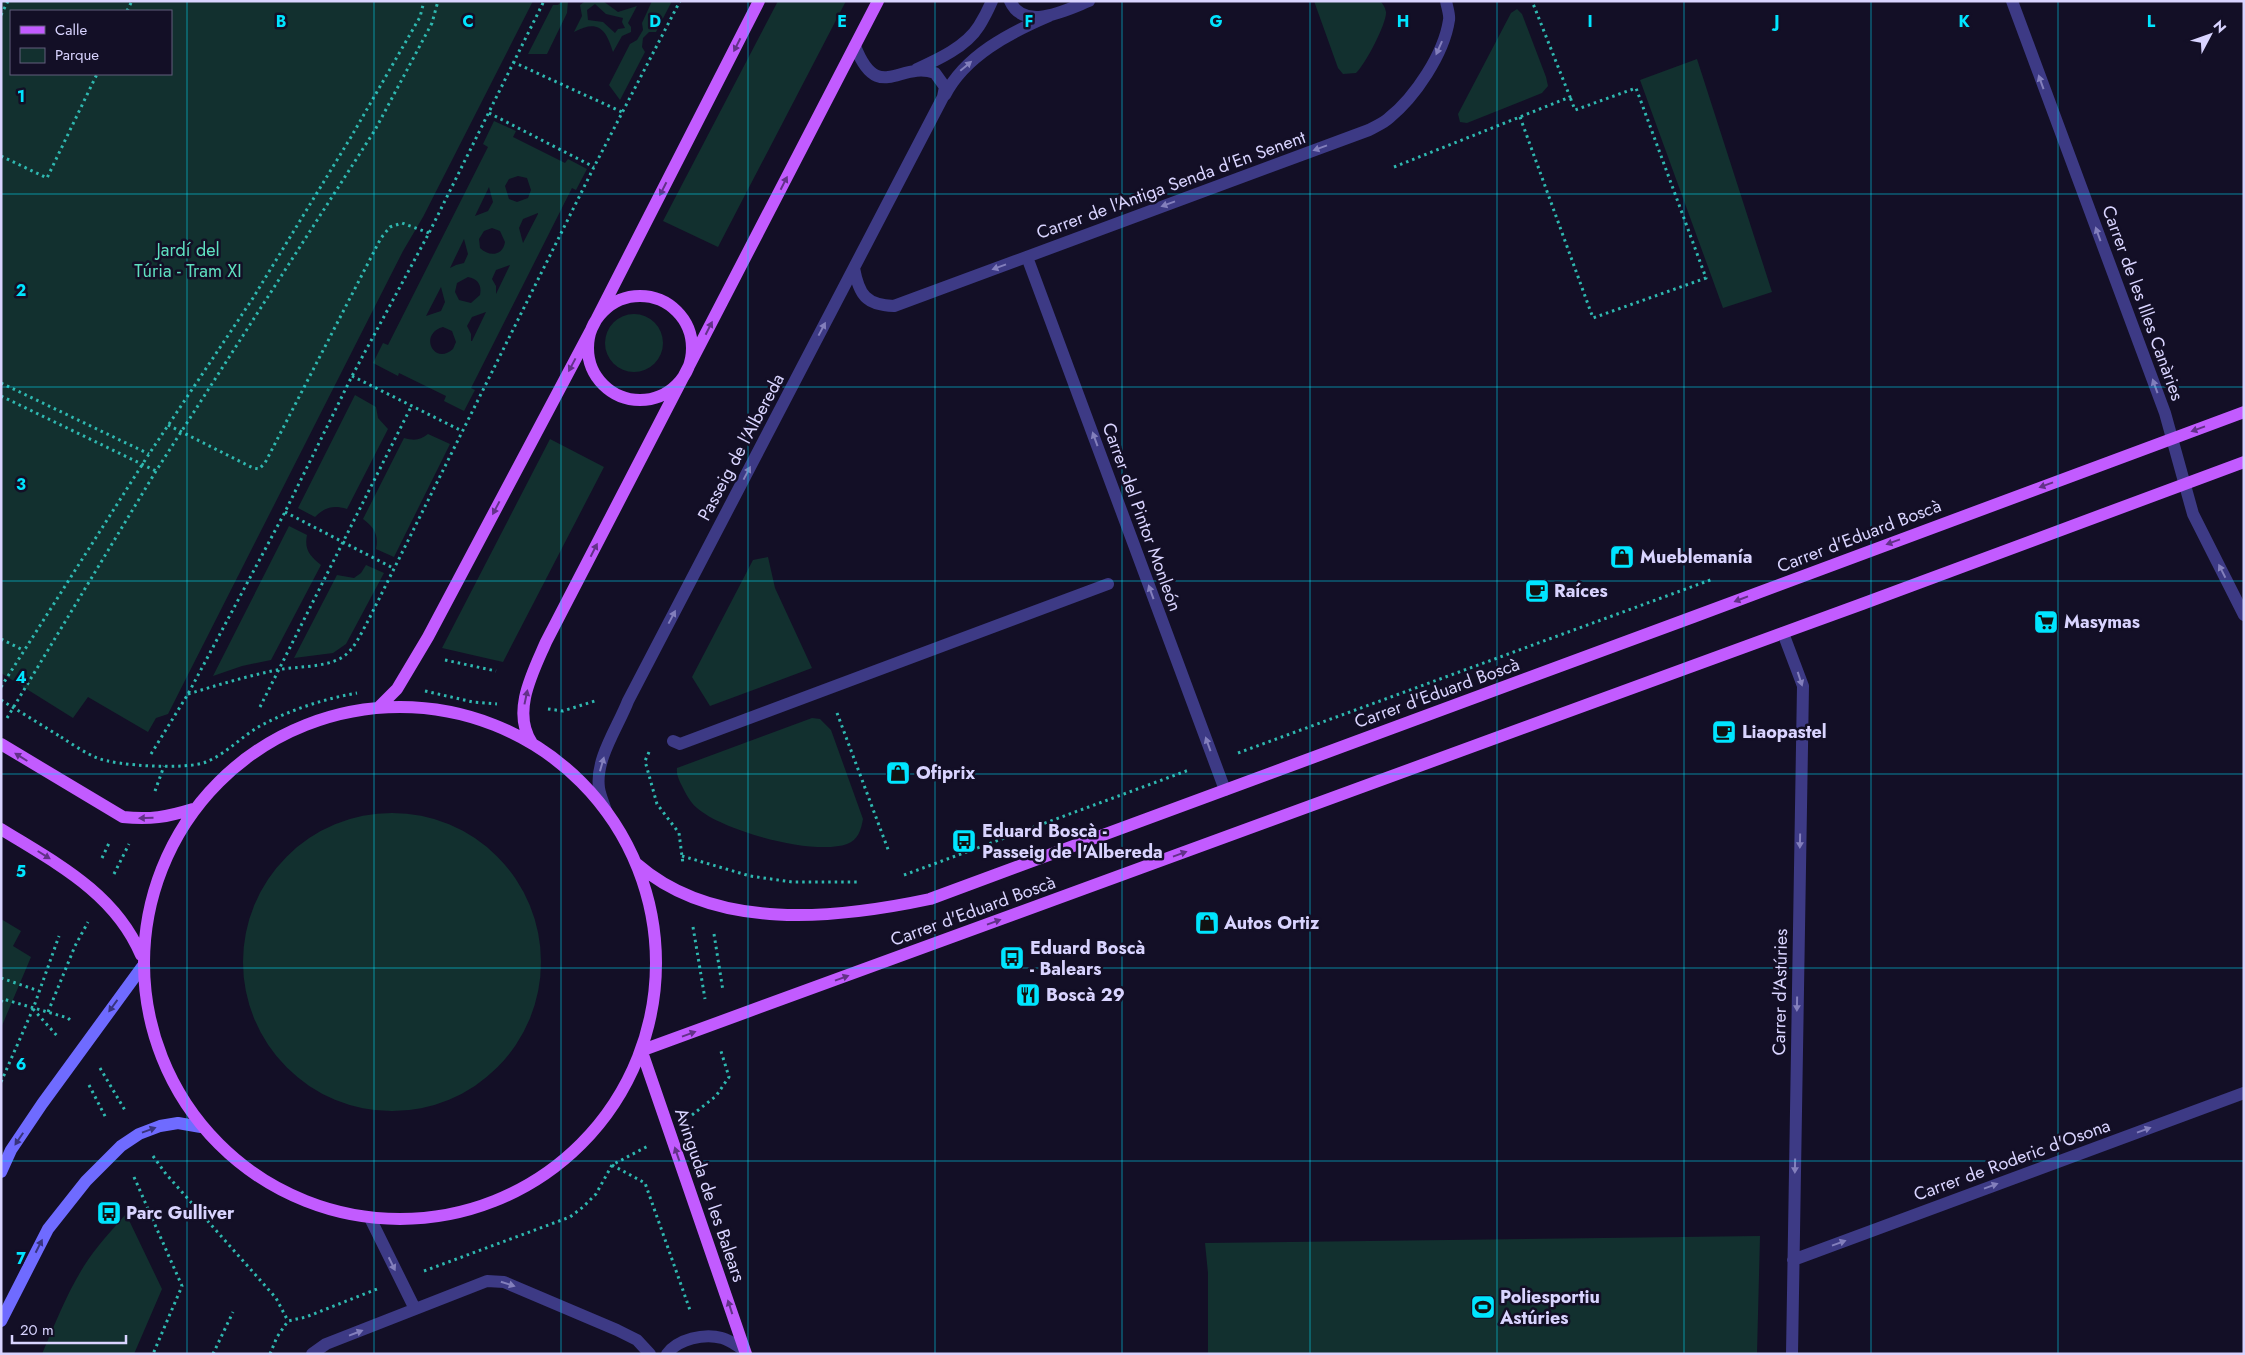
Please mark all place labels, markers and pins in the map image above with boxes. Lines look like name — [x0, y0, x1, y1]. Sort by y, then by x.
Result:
shop icon: Mueblemanía — [1609, 544, 1635, 570]
place label: Mueblemanía — [1640, 544, 1752, 570]
cafe icon: Raíces — [1524, 578, 1550, 604]
place label: Raíces — [1554, 578, 1608, 604]
supermarket icon: Masymas — [2033, 609, 2059, 635]
place label: Masymas — [2064, 609, 2140, 635]
cafe icon: Liaopastel — [1711, 719, 1737, 745]
place label: Liaopastel — [1742, 719, 1827, 745]
shop icon: Ofiprix — [885, 760, 911, 786]
place label: Ofiprix — [916, 760, 975, 786]
place label: Eduard Boscà - Passeig de l'Albereda — [982, 818, 1163, 865]
bus stop icon: Eduard Boscà - Passeig de l'Albereda — [951, 828, 977, 854]
shop icon: Autos Ortiz — [1194, 910, 1220, 936]
place label: Autos Ortiz — [1223, 910, 1320, 936]
place label: Eduard Boscà - Balears — [1030, 935, 1145, 982]
bus stop icon: Eduard Boscà - Balears — [999, 945, 1025, 971]
restaurant icon: Boscà 29 — [1015, 982, 1041, 1008]
place label: Boscà 29 — [1046, 982, 1125, 1008]
bus stop icon: Parc Gulliver — [96, 1200, 122, 1226]
place label: Parc Gulliver — [126, 1200, 235, 1226]
place label: Poliesportiu Astúries — [1499, 1284, 1600, 1331]
sports icon: Poliesportiu Astúries — [1470, 1294, 1496, 1320]

